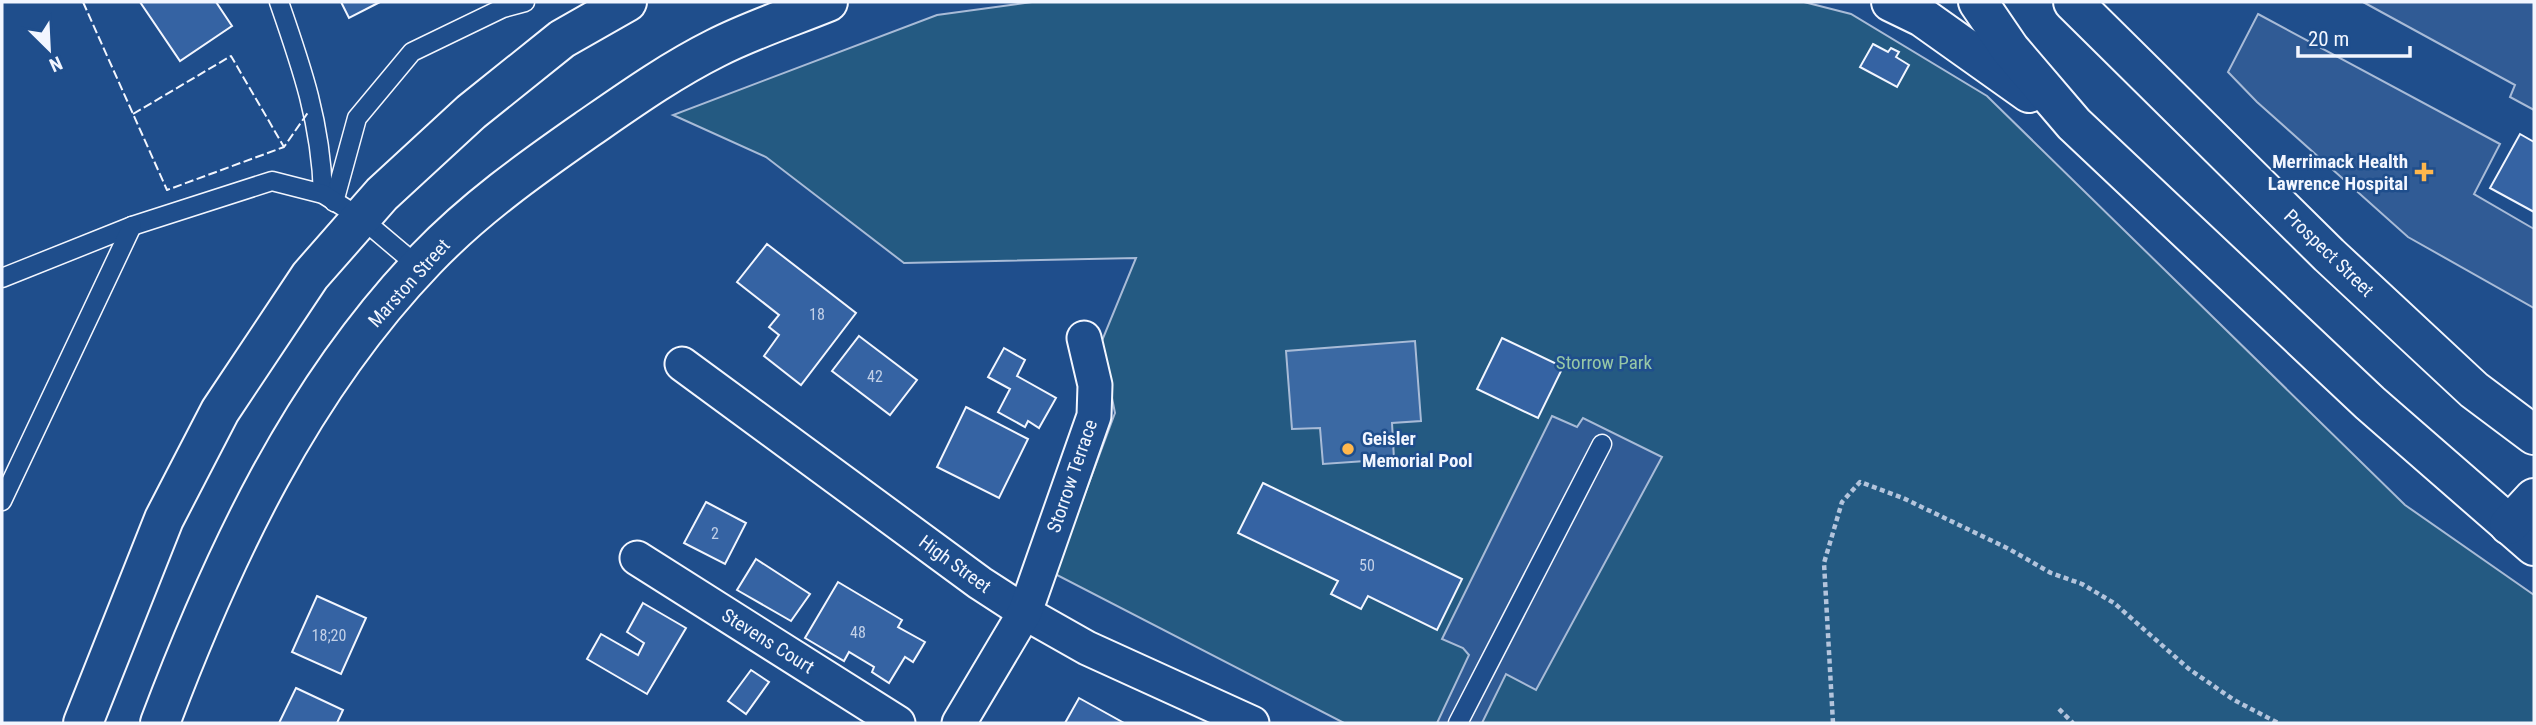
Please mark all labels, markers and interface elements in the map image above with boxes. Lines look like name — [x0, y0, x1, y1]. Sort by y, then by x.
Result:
north arrow — [14, 14, 84, 84]
scale bar — [2298, 14, 2410, 58]
text: 20 m — [2308, 27, 2349, 51]
text: N — [46, 51, 66, 77]
place label: Merrimack Health Lawrence Hospital — [2268, 150, 2408, 195]
marker: Merrimack Health Lawrence Hospital — [2414, 162, 2434, 182]
street label: Prospect Street — [2279, 204, 2379, 302]
street label: Marston Street — [363, 234, 455, 332]
house number: 18 — [809, 305, 825, 324]
park label: Storrow Park — [1556, 351, 1653, 374]
house number: 42 — [867, 367, 883, 386]
street label: Storrow Terrace — [1042, 416, 1102, 536]
place label: Geisler Memorial Pool — [1362, 427, 1473, 472]
marker: Geisler Memorial Pool — [1340, 441, 1356, 457]
house number: 2 — [711, 524, 719, 543]
street label: High Street — [914, 530, 996, 598]
house number: 50 — [1359, 556, 1375, 575]
street label: Stevens Court — [717, 603, 819, 679]
house number: 48 — [850, 623, 866, 642]
house number: 18;20 — [312, 626, 346, 645]

